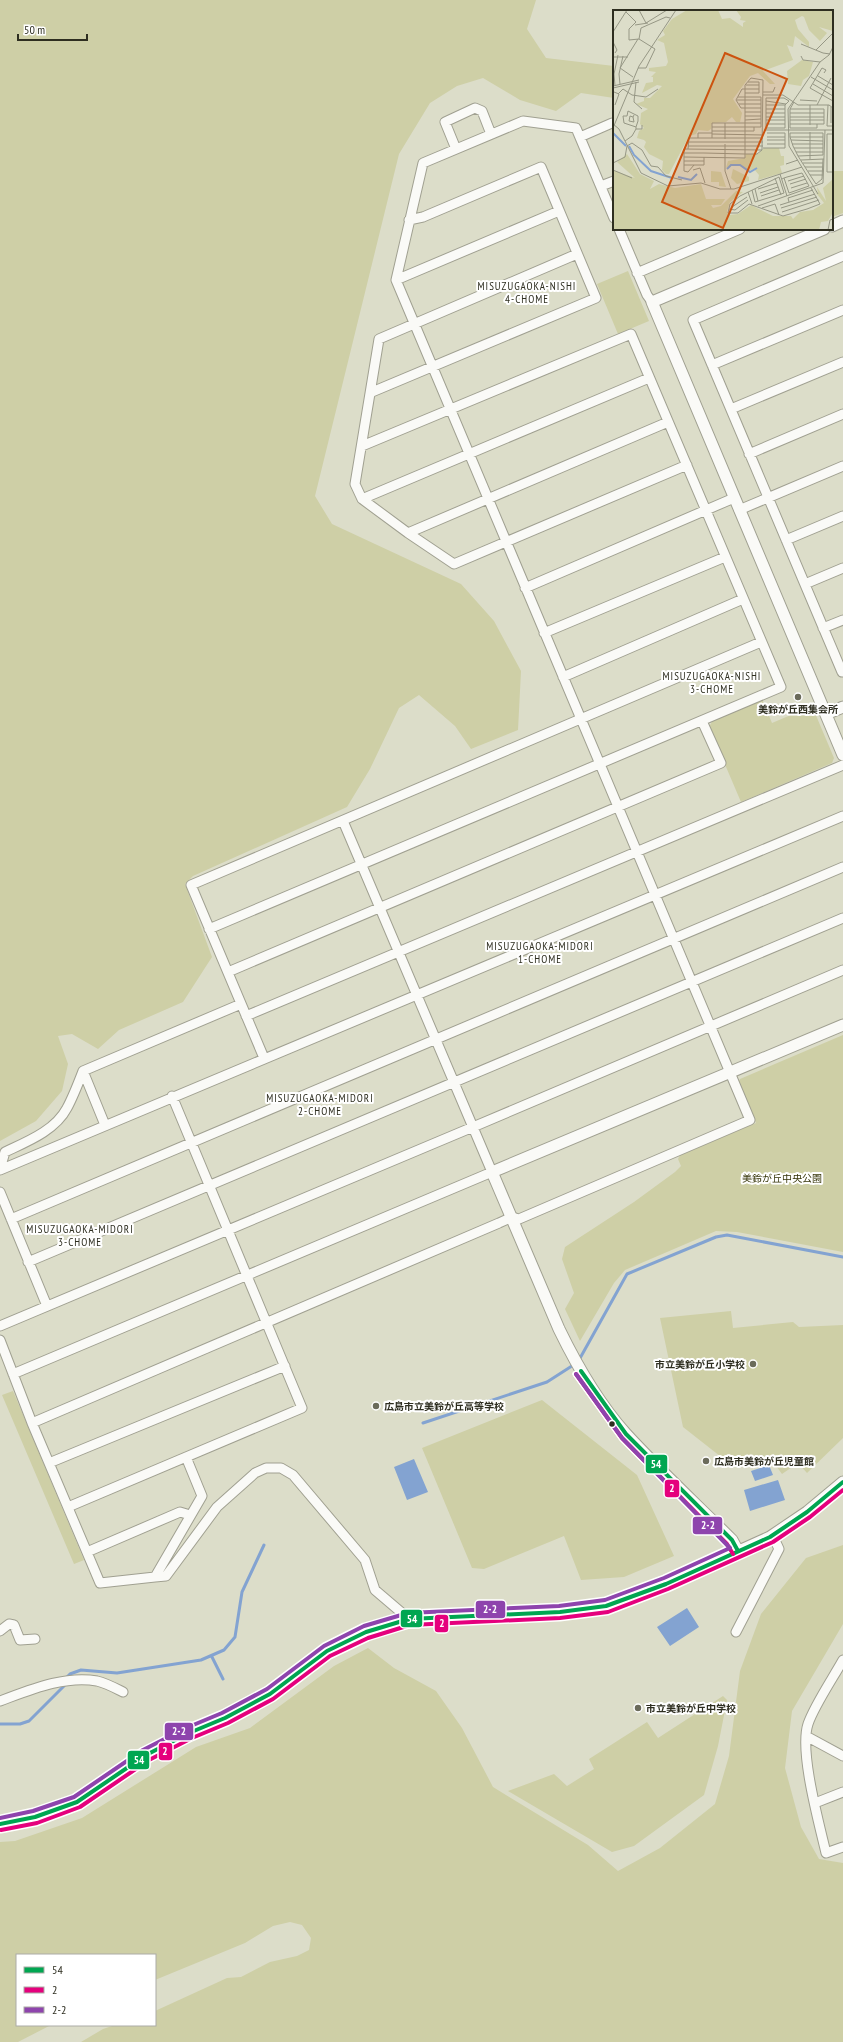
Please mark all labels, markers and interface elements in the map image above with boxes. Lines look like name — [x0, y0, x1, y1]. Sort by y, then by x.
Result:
inset map — [613, 10, 833, 230]
scale bar — [18, 16, 87, 42]
text: 50 m — [24, 22, 45, 37]
district label: MISUZUGAOKA-NISHI 4-CHOME — [478, 279, 576, 306]
district label: MISUZUGAOKA-NISHI 3-CHOME — [663, 669, 761, 696]
marker: 美鈴が丘西集会所 — [793, 692, 803, 702]
place label: 美鈴が丘西集会所 — [758, 703, 838, 716]
district label: MISUZUGAOKA-MIDORI 1-CHOME — [486, 939, 594, 966]
district label: MISUZUGAOKA-MIDORI 2-CHOME — [266, 1091, 374, 1118]
park label: 美鈴が丘中央公園 — [742, 1172, 822, 1185]
district label: MISUZUGAOKA-MIDORI 3-CHOME — [26, 1222, 134, 1249]
place label: 市立美鈴が丘小学校 — [655, 1358, 745, 1371]
marker: 市立美鈴が丘小学校 — [748, 1359, 758, 1369]
place label: 広島市立美鈴が丘高等学校 — [384, 1400, 504, 1413]
marker: 広島市立美鈴が丘高等学校 — [371, 1401, 381, 1411]
unlabelled marker — [607, 1419, 617, 1429]
line badge: 54 — [645, 1454, 668, 1474]
place label: 広島市美鈴が丘児童館 — [714, 1455, 814, 1468]
marker: 広島市美鈴が丘児童館 — [701, 1456, 711, 1466]
text: 54 — [651, 1457, 662, 1471]
line badge: 2 — [664, 1479, 680, 1498]
text: 2 — [669, 1481, 675, 1495]
line badge: 2-2 — [692, 1516, 723, 1535]
text: 2-2 — [701, 1518, 715, 1532]
line badge: 2-2 — [475, 1600, 506, 1619]
text: 2-2 — [483, 1602, 497, 1616]
line badge: 54 — [400, 1609, 423, 1628]
text: 54 — [407, 1612, 418, 1626]
line badge: 2 — [434, 1614, 449, 1633]
text: 2 — [439, 1616, 445, 1630]
place label: 市立美鈴が丘中学校 — [646, 1702, 736, 1715]
marker: 市立美鈴が丘中学校 — [633, 1703, 643, 1713]
line badge: 2-2 — [164, 1722, 194, 1741]
text: 2-2 — [172, 1724, 186, 1738]
line badge: 2 — [158, 1742, 173, 1761]
text: 2 — [162, 1744, 168, 1758]
line badge: 54 — [127, 1750, 150, 1770]
text: 54 — [134, 1753, 145, 1767]
legend — [16, 1954, 156, 2026]
text: 54 — [52, 1962, 63, 1977]
text: 2 — [52, 1982, 57, 1997]
text: 2-2 — [52, 2002, 66, 2017]

